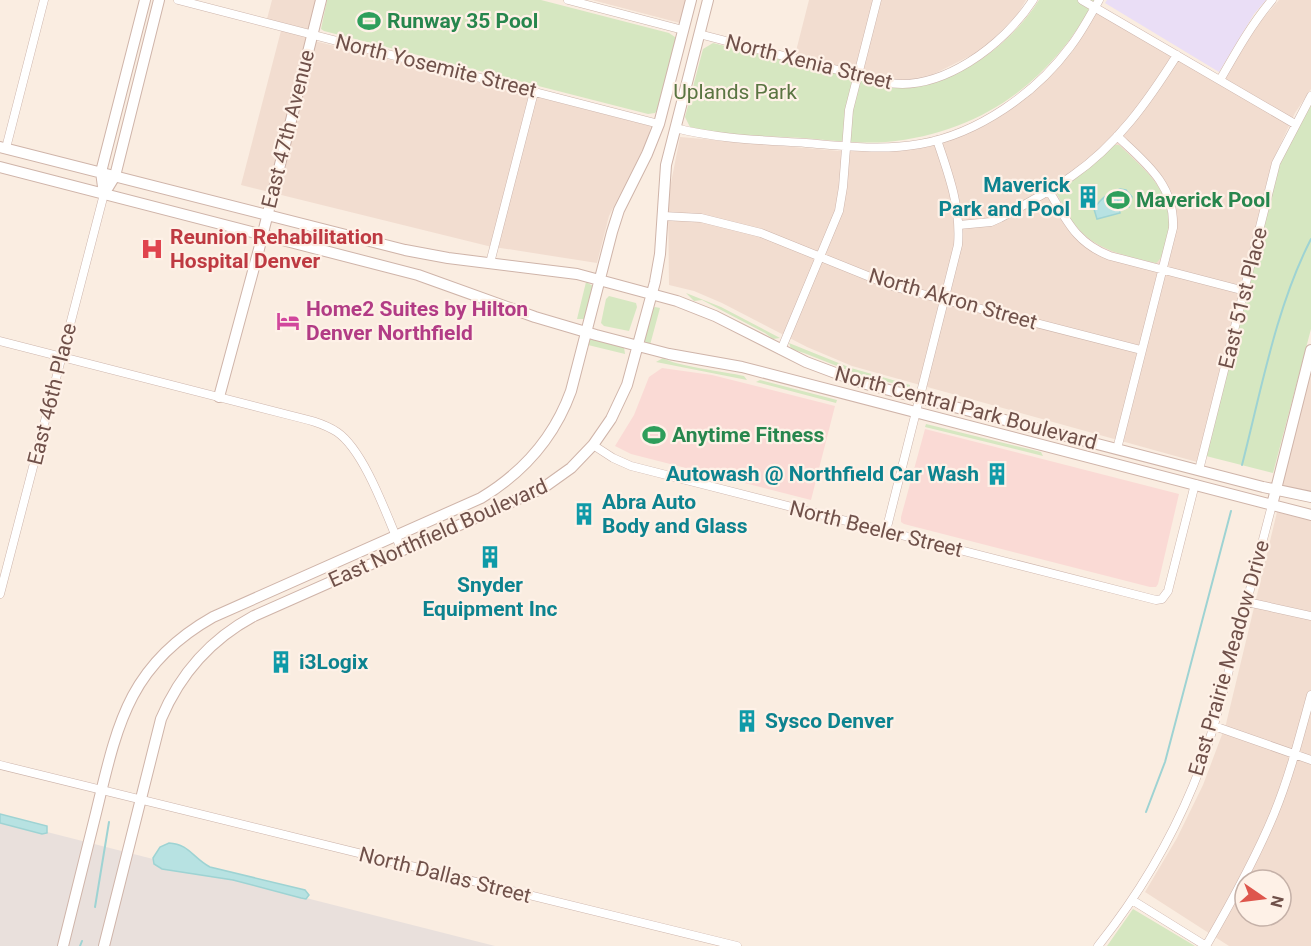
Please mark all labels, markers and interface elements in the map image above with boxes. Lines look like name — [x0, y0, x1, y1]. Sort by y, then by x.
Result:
sports icon: Runway 35 Pool — [356, 8, 382, 34]
place label: Runway 35 Pool — [387, 9, 538, 33]
street label: North Yosemite Street — [333, 29, 539, 103]
street label: North Xenia Street — [723, 30, 895, 94]
street label: East 47th Avenue — [257, 47, 319, 211]
park label: Uplands Park — [673, 80, 797, 104]
place label: Maverick Park and Pool — [938, 173, 1071, 221]
building icon: Maverick Park and Pool — [1075, 184, 1101, 210]
sports icon: Maverick Pool — [1105, 187, 1131, 213]
place label: Maverick Pool — [1136, 188, 1271, 212]
place label: Reunion Rehabilitation Hospital Denver — [170, 225, 384, 273]
street label: East 51st Place — [1214, 225, 1272, 371]
hospital icon: Reunion Rehabilitation Hospital Denver — [139, 236, 165, 262]
street label: North Akron Street — [866, 264, 1040, 335]
place label: Home2 Suites by Hilton Denver Northfield — [306, 297, 528, 345]
hotel icon: Home2 Suites by Hilton Denver Northfield — [275, 308, 301, 334]
street label: East 46th Place — [23, 321, 81, 467]
street label: North Central Park Boulevard — [832, 361, 1100, 455]
sports icon: Anytime Fitness — [641, 422, 667, 448]
place label: Anytime Fitness — [672, 423, 825, 447]
building icon: Autowash @ Northfield Car Wash — [984, 461, 1010, 487]
place label: Autowash @ Northfield Car Wash — [666, 462, 979, 486]
street label: East Northfield Boulevard — [325, 474, 551, 592]
place label: Abra Auto Body and Glass — [602, 490, 748, 538]
street label: North Beeler Street — [787, 496, 965, 562]
building icon: Abra Auto Body and Glass — [571, 501, 597, 527]
street label: East Prairie Meadow Drive — [1184, 537, 1274, 779]
building icon: Snyder Equipment Inc — [477, 544, 503, 570]
place label: Snyder Equipment Inc — [422, 573, 558, 621]
building icon: i3Logix — [268, 649, 294, 675]
place label: i3Logix — [299, 650, 368, 674]
building icon: Sysco Denver — [734, 708, 760, 734]
place label: Sysco Denver — [765, 709, 894, 733]
street label: North Dallas Street — [356, 842, 534, 908]
north arrow — [1233, 868, 1293, 928]
text: N — [1266, 894, 1288, 909]

